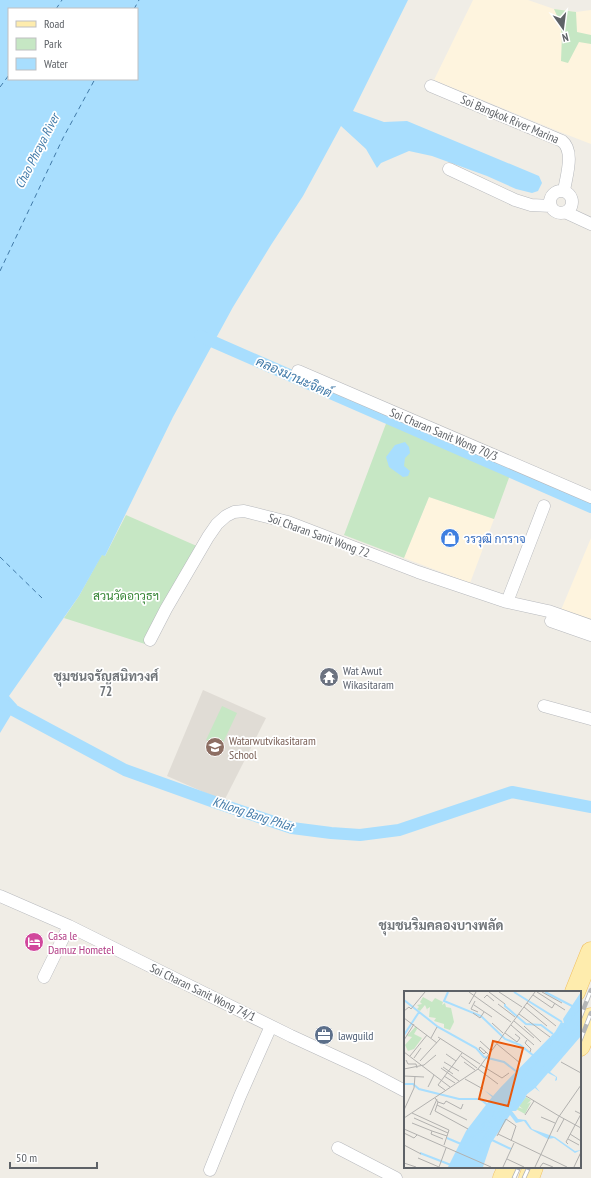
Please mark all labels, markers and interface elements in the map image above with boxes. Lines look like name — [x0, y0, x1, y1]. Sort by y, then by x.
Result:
legend — [8, 8, 138, 80]
north arrow — [543, 8, 583, 48]
text: Road — [44, 16, 64, 31]
text: N — [561, 30, 570, 45]
text: Park — [44, 36, 62, 51]
text: Water — [44, 56, 69, 71]
street label: Soi Bangkok River Marina — [459, 92, 562, 147]
water label: Chao Phraya River — [11, 109, 64, 191]
water label: คลองมานะจิตต์ — [253, 352, 337, 402]
street label: Soi Charan Sanit Wong 70/3 — [388, 404, 500, 464]
street label: Soi Charan Sanit Wong 72 — [266, 510, 372, 560]
shop icon: วรวุฒิ การาจ — [439, 527, 461, 549]
place label: วรวุฒิ การาจ — [464, 531, 526, 548]
park label: สวนวัดอาวุธฯ — [93, 588, 159, 605]
place label: Wat Awut Wikasitaram — [343, 663, 394, 692]
temple icon: Wat Awut Wikasitaram — [318, 666, 340, 688]
district label: ชุมชนจรัญสนิทวงศ์ 72 — [54, 667, 160, 700]
place label: Watarwutvikasitaram School — [229, 733, 316, 762]
school or university icon: Watarwutvikasitaram School — [204, 736, 226, 758]
water label: Khlong Bang Phlat — [211, 793, 297, 835]
district label: ชุมชนริมคลองบางพลัด — [379, 917, 503, 936]
place label: Casa le Damuz Hometel — [48, 928, 114, 957]
hotel icon: Casa le Damuz Hometel — [23, 931, 45, 953]
street label: Soi Charan Sanit Wong 74/1 — [148, 960, 258, 1024]
inset map — [404, 991, 581, 1168]
office icon: lawguild — [313, 1024, 335, 1046]
place label: lawguild — [338, 1028, 374, 1043]
scale bar — [10, 1144, 97, 1170]
text: 50 m — [16, 1150, 37, 1165]

